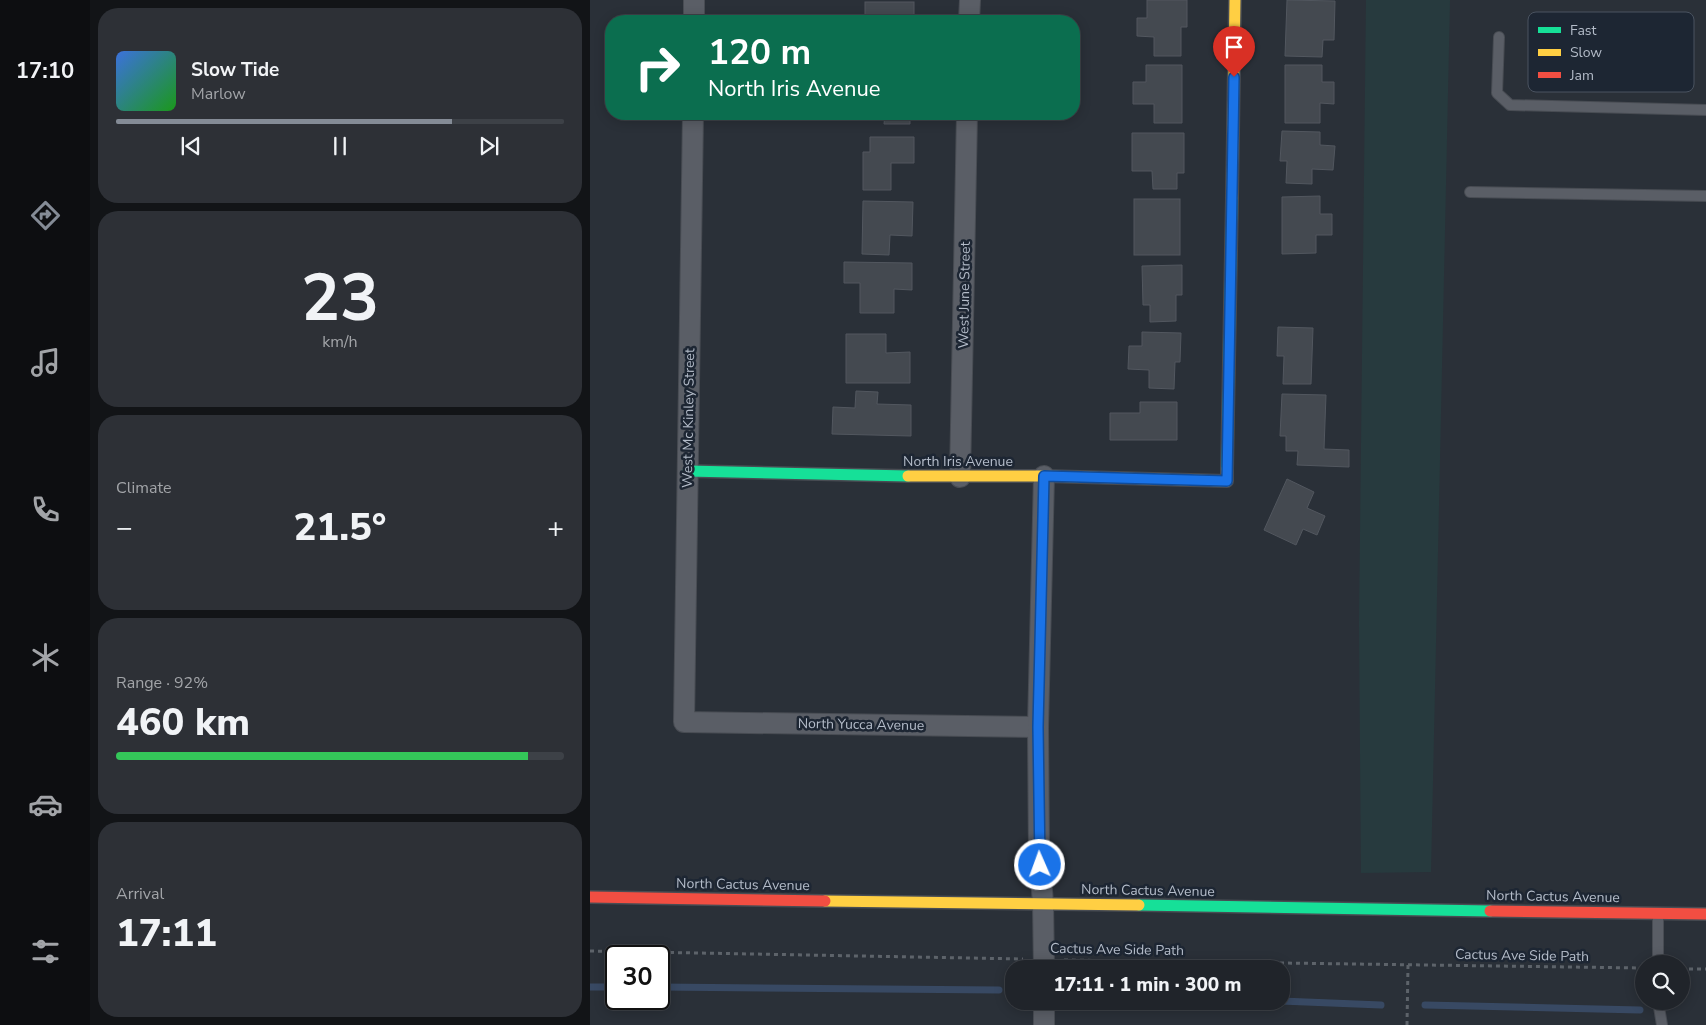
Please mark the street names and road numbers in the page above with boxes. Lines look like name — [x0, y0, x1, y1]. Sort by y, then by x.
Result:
street label: West June Street — [954, 241, 975, 349]
street label: West Mc Kinley Street — [678, 348, 699, 488]
street label: North Iris Avenue — [903, 452, 1013, 471]
street label: North Yucca Avenue — [798, 714, 924, 735]
street label: North Cactus Avenue — [676, 874, 810, 895]
street label: North Cactus Avenue — [1081, 880, 1215, 901]
street label: North Cactus Avenue — [1486, 886, 1620, 907]
street label: Cactus Ave Side Path — [1050, 939, 1184, 960]
street label: Cactus Ave Side Path — [1455, 945, 1589, 966]

